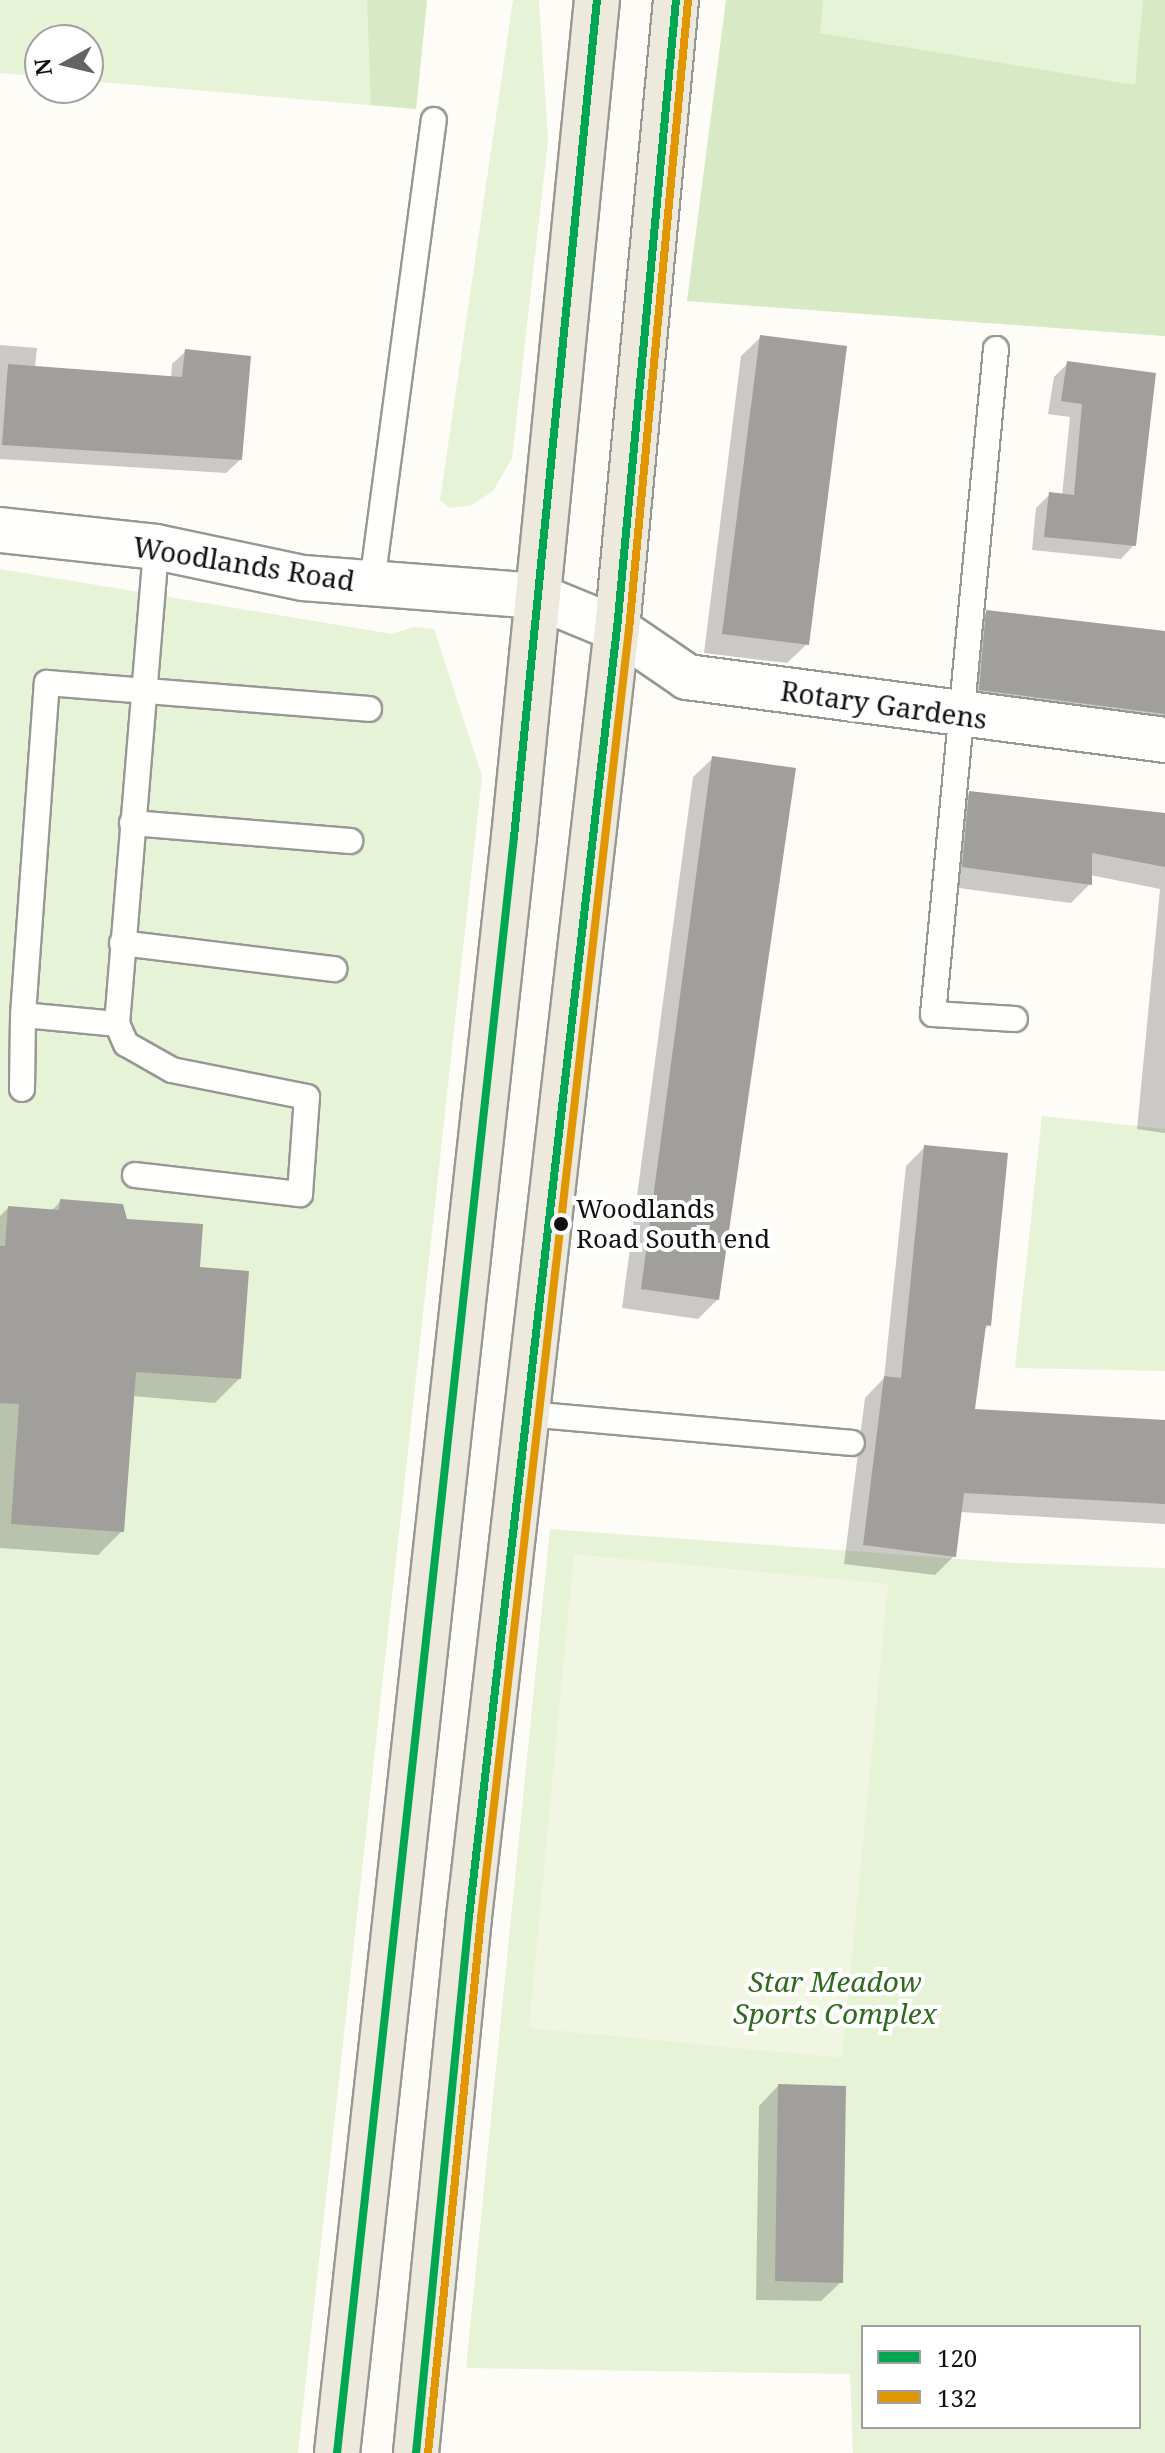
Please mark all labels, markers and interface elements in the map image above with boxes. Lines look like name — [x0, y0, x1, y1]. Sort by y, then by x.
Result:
north arrow — [24, 24, 104, 104]
text: N — [26, 56, 58, 78]
street label: Woodlands Road — [131, 529, 357, 597]
street label: Rotary Gardens — [779, 673, 989, 735]
place label: Woodlands Road South end — [576, 1193, 770, 1254]
marker: Woodlands Road South end — [553, 1216, 569, 1232]
park label: Star Meadow Sports Complex — [733, 1964, 937, 2030]
legend — [861, 2325, 1141, 2429]
text: 120 — [937, 2341, 977, 2374]
text: 132 — [937, 2381, 977, 2414]

